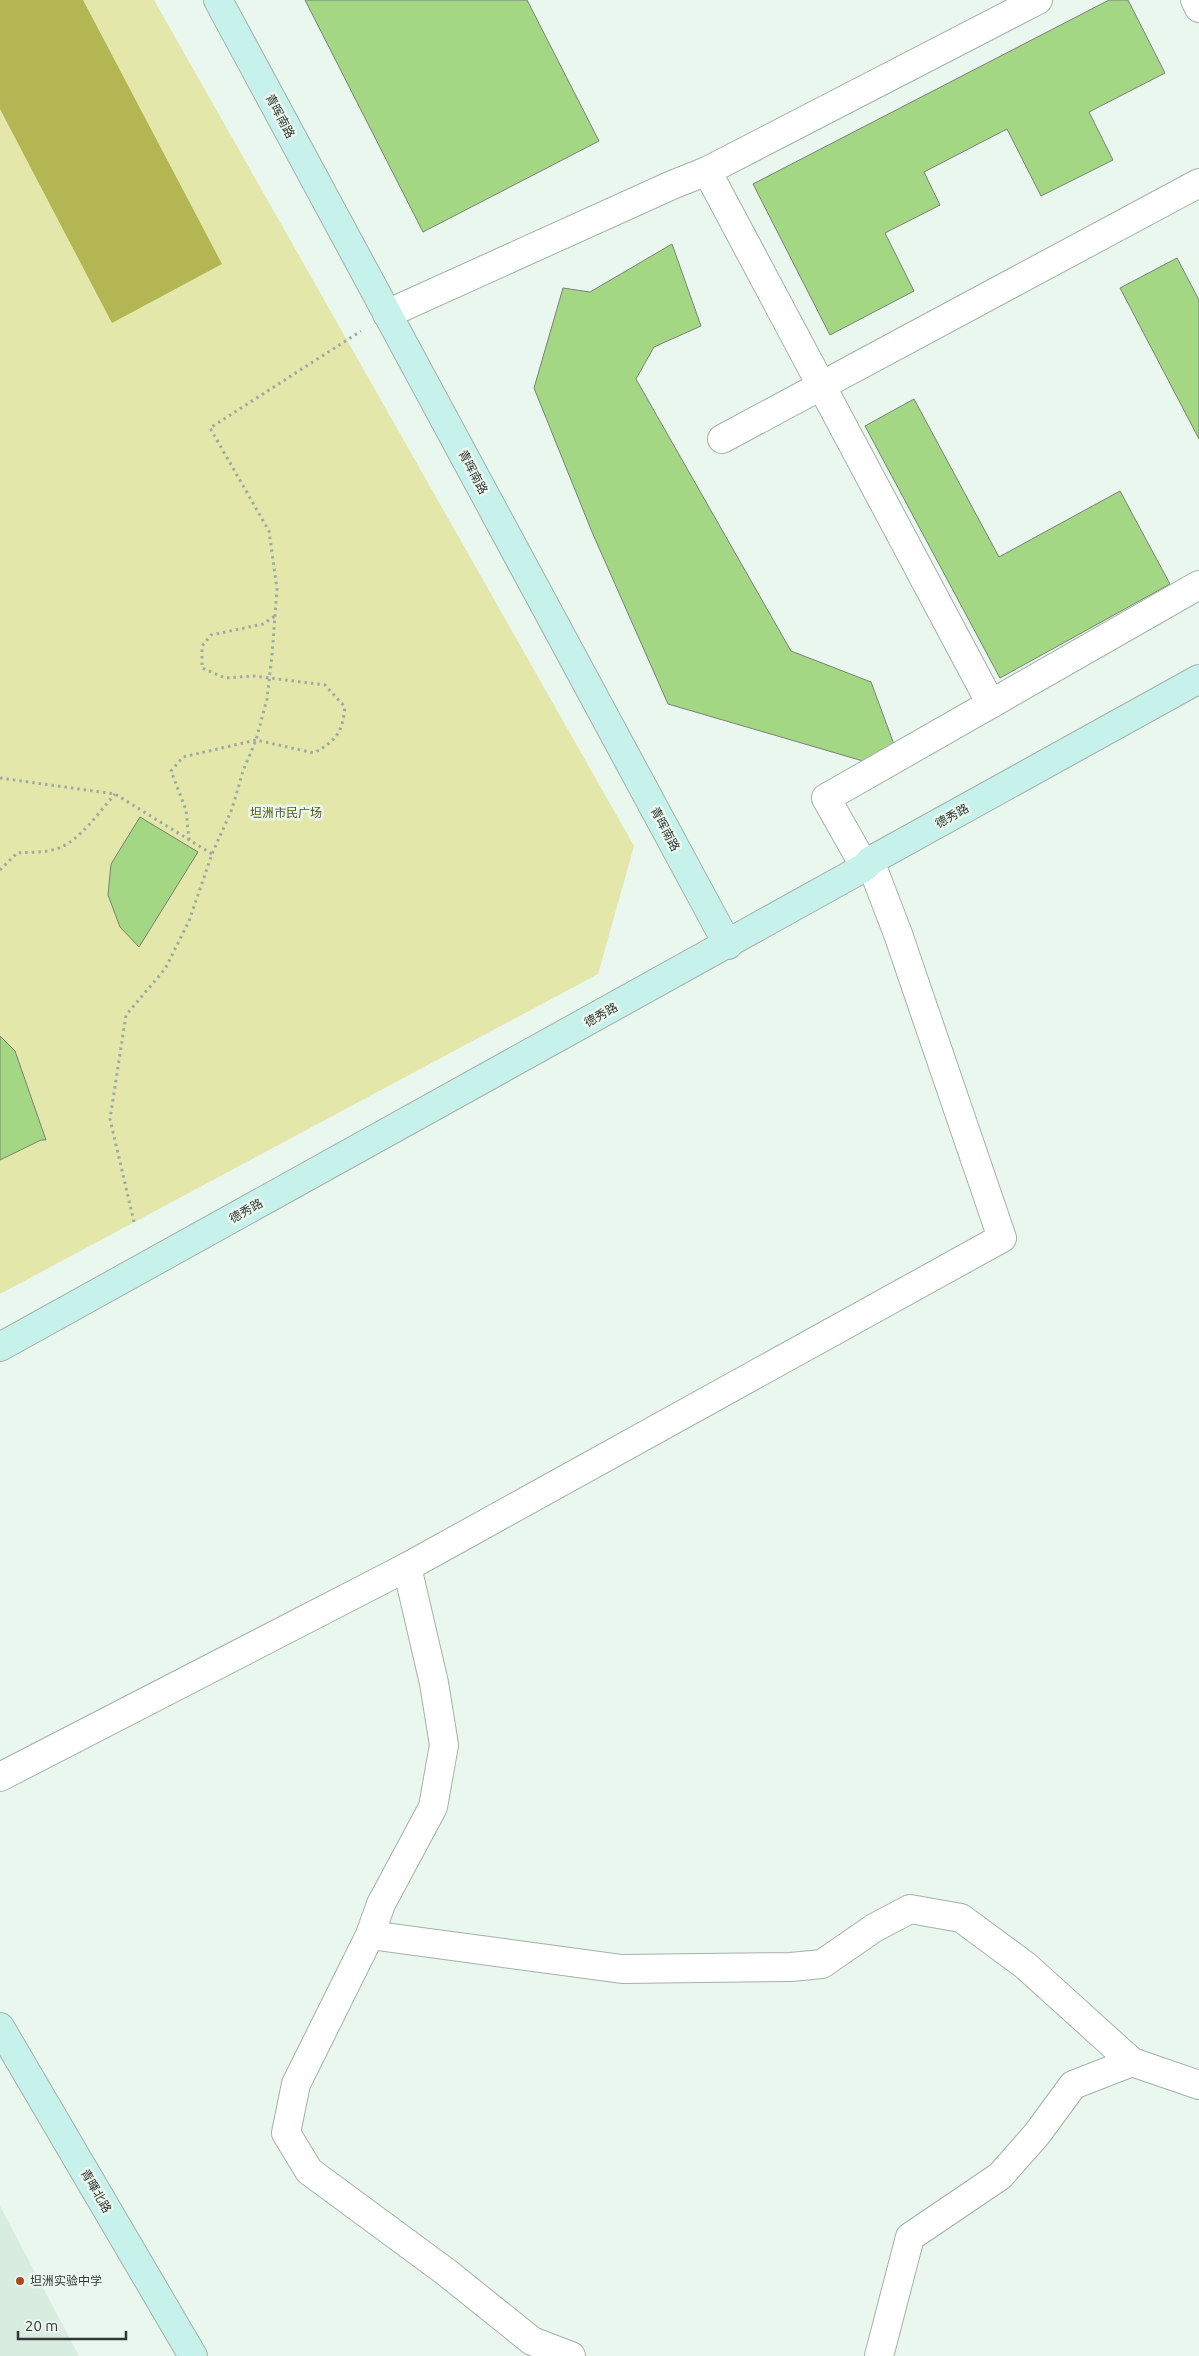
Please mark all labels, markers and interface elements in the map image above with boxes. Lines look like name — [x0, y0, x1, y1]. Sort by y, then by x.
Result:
street label: 青晖南路 — [263, 92, 297, 140]
street label: 青晖南路 — [456, 448, 490, 496]
street label: 德秀路 — [933, 801, 971, 830]
street label: 青晖南路 — [648, 805, 682, 853]
park label: 坦洲市民广场 — [250, 806, 322, 819]
street label: 德秀路 — [582, 1000, 620, 1029]
street label: 德秀路 — [227, 1196, 265, 1225]
street label: 青暉北路 — [79, 2167, 114, 2215]
place label: 坦洲实验中学 — [30, 2274, 102, 2287]
marker: 坦洲实验中学 — [14, 2275, 26, 2287]
scale bar — [18, 2308, 125, 2340]
text: 20 m — [25, 2317, 58, 2334]

